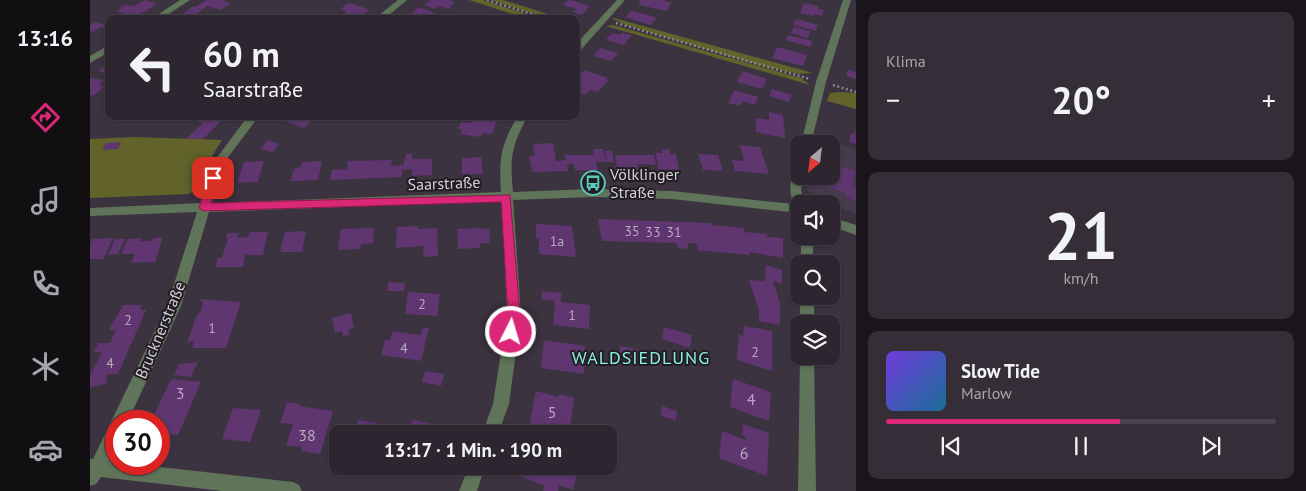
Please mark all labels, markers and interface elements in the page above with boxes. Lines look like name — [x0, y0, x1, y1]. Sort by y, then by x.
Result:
text: 13:16 — [17, 24, 73, 52]
text: 60 m — [203, 31, 280, 77]
icon: left — [120, 35, 185, 100]
text: Klima — [886, 51, 926, 71]
text: Saarstraße — [203, 75, 303, 103]
text: 20° — [1051, 75, 1111, 124]
text: − — [886, 81, 900, 118]
text: + — [1262, 81, 1276, 118]
icon: directions — [28, 100, 63, 135]
north arrow — [790, 135, 840, 185]
map controls — [790, 135, 840, 365]
pin — [192, 157, 234, 199]
icon: arrive — [199, 164, 227, 192]
place label: Völklinger Straße — [609, 164, 680, 202]
bus stop icon: Völklinger Straße — [580, 170, 606, 196]
street label: Saarstraße — [407, 172, 481, 194]
icon: music — [28, 183, 63, 218]
text: 21 — [1044, 193, 1118, 277]
button: sound — [790, 195, 840, 245]
house number: 35 — [624, 222, 640, 240]
house number: 33 — [645, 223, 661, 241]
house number: 31 — [666, 223, 682, 241]
house number: 1a — [550, 232, 564, 250]
button: search — [790, 255, 840, 305]
icon: phone — [28, 266, 63, 301]
text: km/h — [1063, 268, 1099, 288]
street label: Brucknerstraße — [131, 278, 189, 382]
house number: 2 — [418, 295, 426, 313]
position arrow — [484, 305, 536, 357]
house number: 1 — [568, 306, 576, 324]
house number: 2 — [124, 311, 132, 329]
button: layers — [790, 315, 840, 365]
house number: 1 — [208, 319, 216, 337]
house number: 4 — [400, 339, 408, 357]
house number: 2 — [751, 343, 759, 361]
district label: WALDSIEDLUNG — [572, 346, 710, 369]
icon: climate — [28, 349, 63, 384]
house number: 4 — [106, 354, 114, 372]
text: Slow Tide — [961, 359, 1040, 383]
house number: 3 — [176, 383, 184, 403]
text: Marlow — [961, 383, 1012, 403]
house number: 4 — [747, 389, 756, 409]
house number: 5 — [548, 402, 556, 422]
speed limit sign: 30 — [105, 410, 170, 475]
house number: 38 — [298, 425, 316, 445]
icon: car — [28, 432, 63, 467]
icon: previous — [937, 432, 965, 460]
icon: pause — [1067, 432, 1095, 460]
icon: next — [1197, 432, 1225, 460]
text: 13:17 · 1 Min. · 190 m — [384, 438, 562, 462]
house number: 6 — [740, 443, 748, 463]

